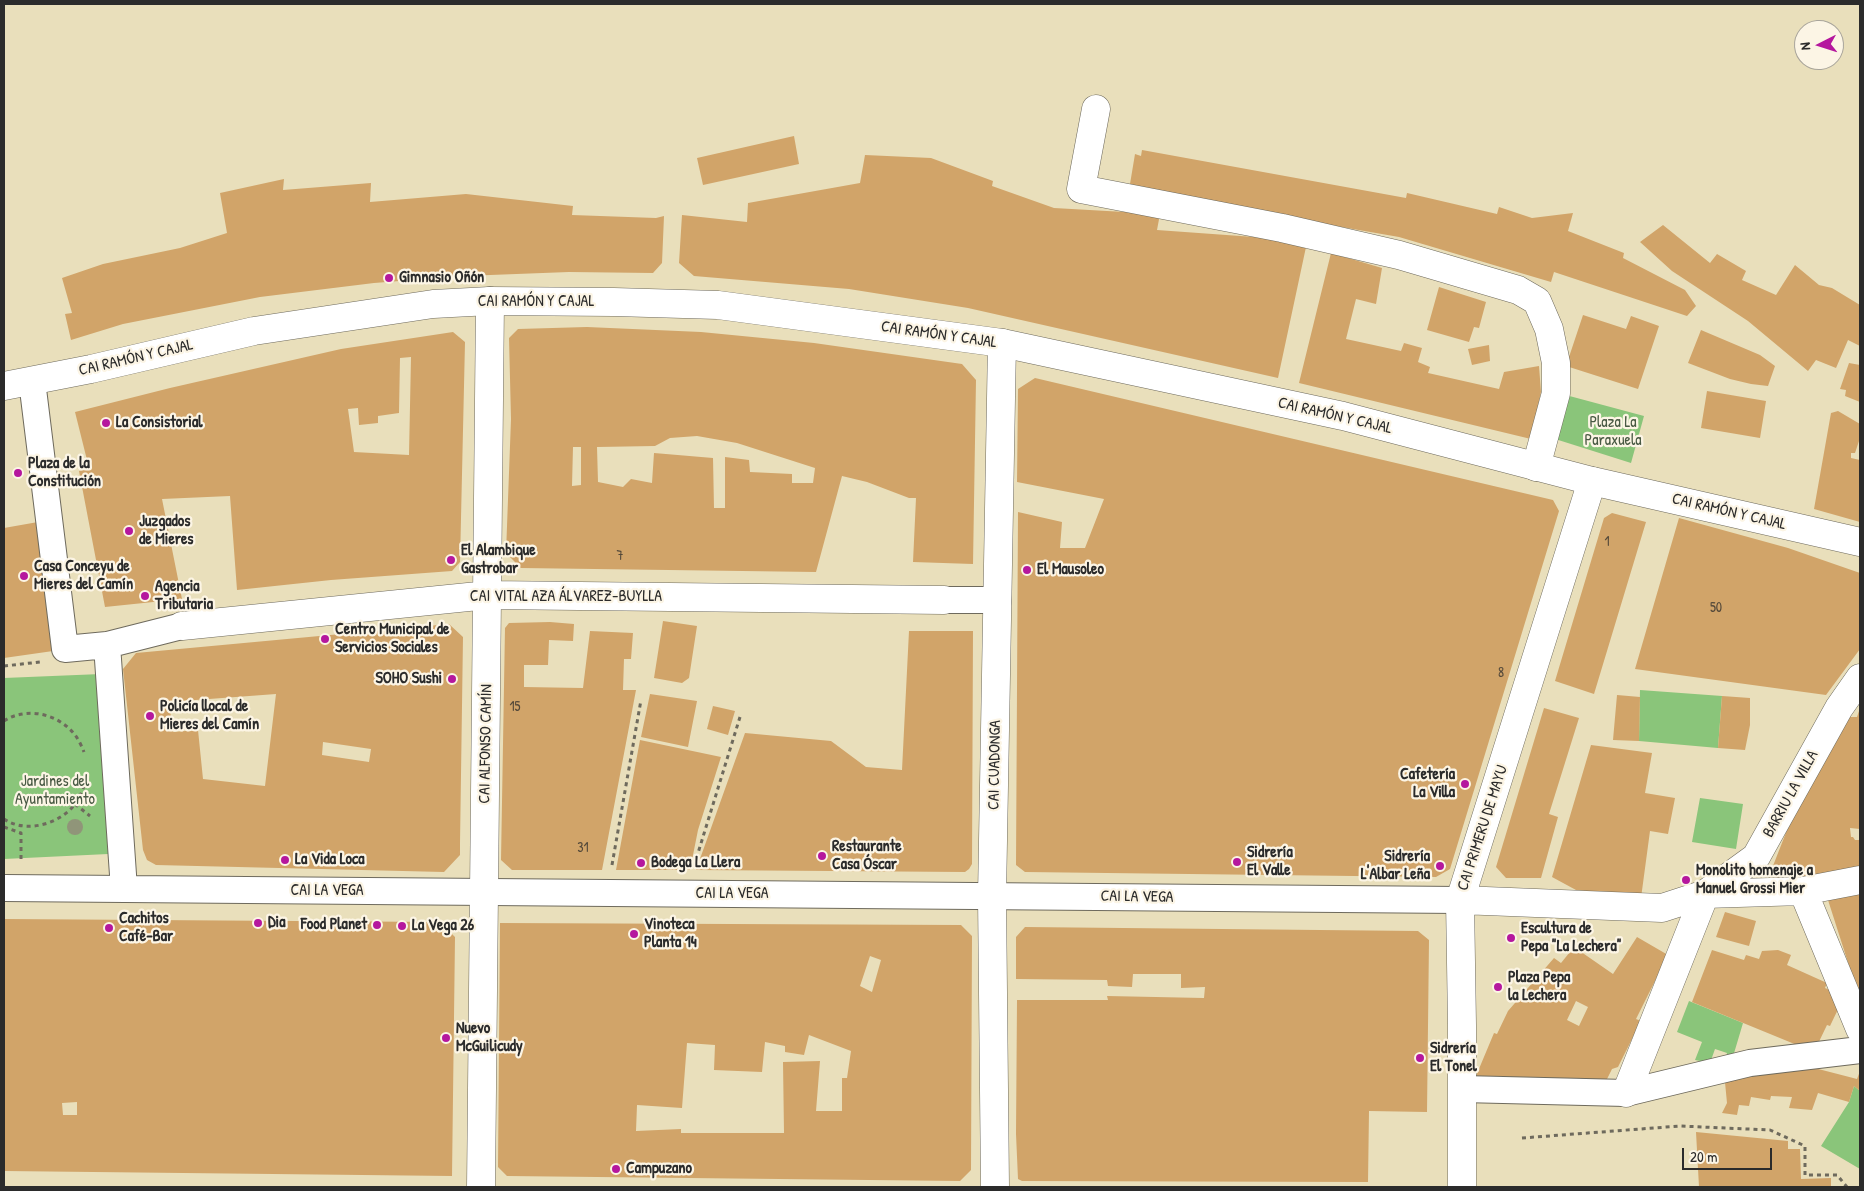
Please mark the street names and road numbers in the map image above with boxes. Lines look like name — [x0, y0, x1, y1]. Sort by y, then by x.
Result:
street label: CAI RAMÓN Y CAJAL — [478, 292, 594, 312]
street label: CAI RAMÓN Y CAJAL — [880, 317, 998, 353]
street label: CAI RAMÓN Y CAJAL — [77, 336, 195, 380]
street label: CAI RAMÓN Y CAJAL — [1276, 394, 1394, 438]
street label: CAI RAMÓN Y CAJAL — [1670, 490, 1788, 534]
street label: CAI VITAL AZA ÁLVAREZ-BUYLLA — [470, 587, 662, 607]
street label: CAI ALFONSO CAMÍN — [475, 684, 497, 804]
street label: CAI CUADONGA — [985, 720, 1005, 810]
street label: BARRIU LA VILLA — [1759, 747, 1823, 841]
street label: CAI PRIMERU DE MAYU — [1454, 763, 1512, 893]
street label: CAI LA VEGA — [290, 881, 364, 901]
street label: CAI LA VEGA — [695, 884, 769, 904]
street label: CAI LA VEGA — [1100, 887, 1174, 907]

